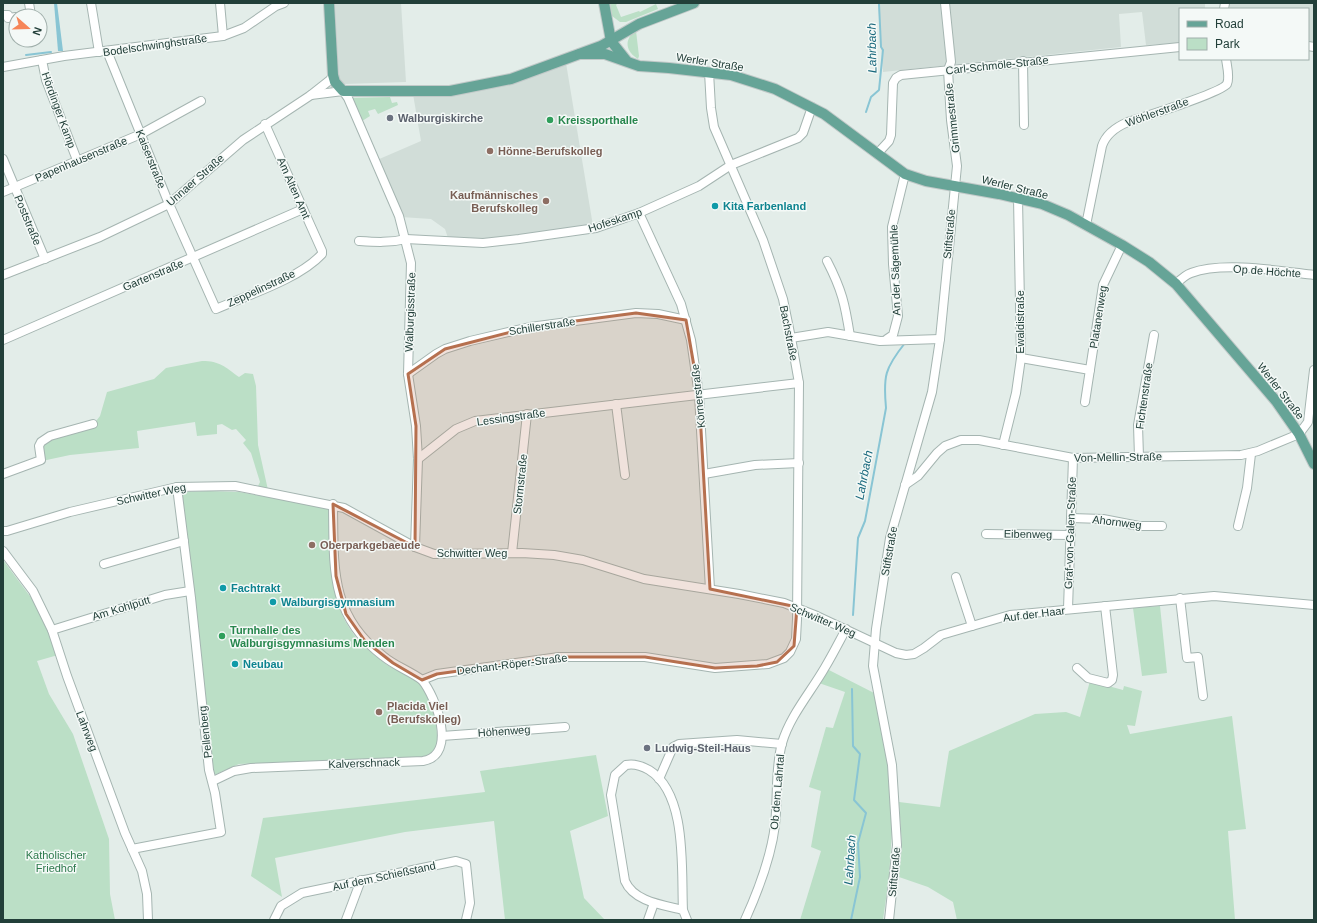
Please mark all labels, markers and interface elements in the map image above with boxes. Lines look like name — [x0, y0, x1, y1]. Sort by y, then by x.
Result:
north arrow — [8, 8, 48, 48]
legend — [1179, 8, 1309, 60]
text: Road — [1215, 17, 1244, 31]
water label: Lahrbach — [865, 23, 879, 73]
text: N — [30, 26, 44, 37]
street label: Bodelschwinghstraße — [102, 32, 208, 58]
text: Park — [1215, 37, 1241, 51]
street label: Werler Straße — [675, 51, 745, 73]
street label: Carl-Schmöle-Straße — [945, 54, 1049, 76]
street label: Hördinger Kamp — [40, 70, 78, 150]
street label: Grimmestraße — [942, 82, 962, 154]
street label: Wöhlerstraße — [1124, 95, 1190, 129]
place label: Walburgiskirche — [398, 112, 483, 124]
marker: Walburgiskirche — [385, 113, 395, 123]
place label: Kreissporthalle — [558, 114, 638, 126]
marker: Kreissporthalle — [545, 115, 555, 125]
street label: Kaiserstraße — [134, 128, 168, 190]
street label: Papenhausenstraße — [33, 134, 129, 184]
place label: Hönne-Berufskolleg — [498, 145, 603, 157]
marker: Hönne-Berufskolleg — [485, 146, 495, 156]
street label: Unnaer Straße — [164, 152, 226, 208]
street label: Am Alten Amt — [275, 155, 313, 221]
street label: Werler Straße — [980, 173, 1050, 201]
place label: Kaufmännisches Berufskolleg — [450, 189, 538, 214]
street label: Poststraße — [12, 193, 44, 247]
marker: Kaufmännisches Berufskolleg — [541, 196, 551, 206]
place label: Kita Farbenland — [723, 200, 806, 212]
marker: Kita Farbenland — [710, 201, 720, 211]
street label: Hofeskamp — [587, 206, 643, 234]
street label: Stiftstraße — [941, 209, 957, 259]
street label: An der Sägemühle — [887, 224, 903, 316]
street label: Gartenstraße — [121, 257, 185, 293]
street label: Op de Höchte — [1233, 263, 1301, 279]
street label: Zeppelinstraße — [225, 267, 297, 309]
street label: Walburgisstraße — [403, 272, 417, 352]
street label: Platanenweg — [1087, 285, 1109, 349]
street label: Ewaldistraße — [1014, 290, 1026, 354]
street label: Bachstraße — [778, 304, 800, 362]
street label: Schillerstraße — [508, 315, 576, 337]
street label: Werler Straße — [1255, 360, 1307, 422]
street label: Fichtenstraße — [1133, 362, 1155, 430]
street label: Körnerstraße — [689, 363, 707, 429]
street label: Lessingstraße — [476, 406, 546, 428]
water label: Lahrbach — [852, 449, 876, 501]
street label: Von-Mellin-Straße — [1074, 450, 1162, 464]
street label: Stormstraße — [511, 453, 529, 515]
street label: Graf-von-Galen-Straße — [1062, 477, 1078, 589]
street label: Schwitter Weg — [115, 481, 187, 507]
street label: Ahornweg — [1092, 513, 1142, 531]
street label: Stiftstraße — [879, 525, 899, 577]
street label: Eibenweg — [1004, 528, 1052, 540]
place label: Oberparkgebaeude — [320, 539, 420, 551]
marker: Oberparkgebaeude — [307, 540, 317, 550]
street label: Schwitter Weg — [437, 547, 507, 559]
place label: Fachtrakt — [231, 582, 281, 594]
marker: Fachtrakt — [218, 583, 228, 593]
street label: Am Kohlpütt — [91, 594, 151, 622]
place label: Walburgisgymnasium — [281, 596, 395, 608]
marker: Walburgisgymnasium — [268, 597, 278, 607]
street label: Schwitter Weg — [788, 601, 858, 639]
street label: Auf der Haar — [1002, 604, 1066, 624]
place label: Turnhalle des Walburgisgymnasiums Menden — [230, 624, 395, 649]
marker: Turnhalle des Walburgisgymnasiums Menden — [217, 631, 227, 641]
street label: Dechant-Röper-Straße — [456, 651, 568, 677]
place label: Neubau — [243, 658, 283, 670]
marker: Neubau — [230, 659, 240, 669]
place label: Placida Viel (Berufskolleg) — [387, 700, 461, 725]
street label: Pellenberg — [196, 705, 214, 759]
marker: Placida Viel (Berufskolleg) — [374, 707, 384, 717]
street label: Lahrweg — [74, 709, 100, 753]
street label: Höhenweg — [477, 723, 531, 739]
place label: Ludwig-Steil-Haus — [655, 742, 751, 754]
marker: Ludwig-Steil-Haus — [642, 743, 652, 753]
street label: Ob dem Lahrtal — [768, 754, 786, 830]
street label: Kalverschnack — [328, 756, 400, 770]
water label: Lahrbach — [841, 834, 859, 885]
street label: Stiftstraße — [886, 847, 902, 897]
park label: Katholischer Friedhof — [26, 849, 87, 874]
street label: Auf dem Schießstand — [331, 859, 437, 893]

